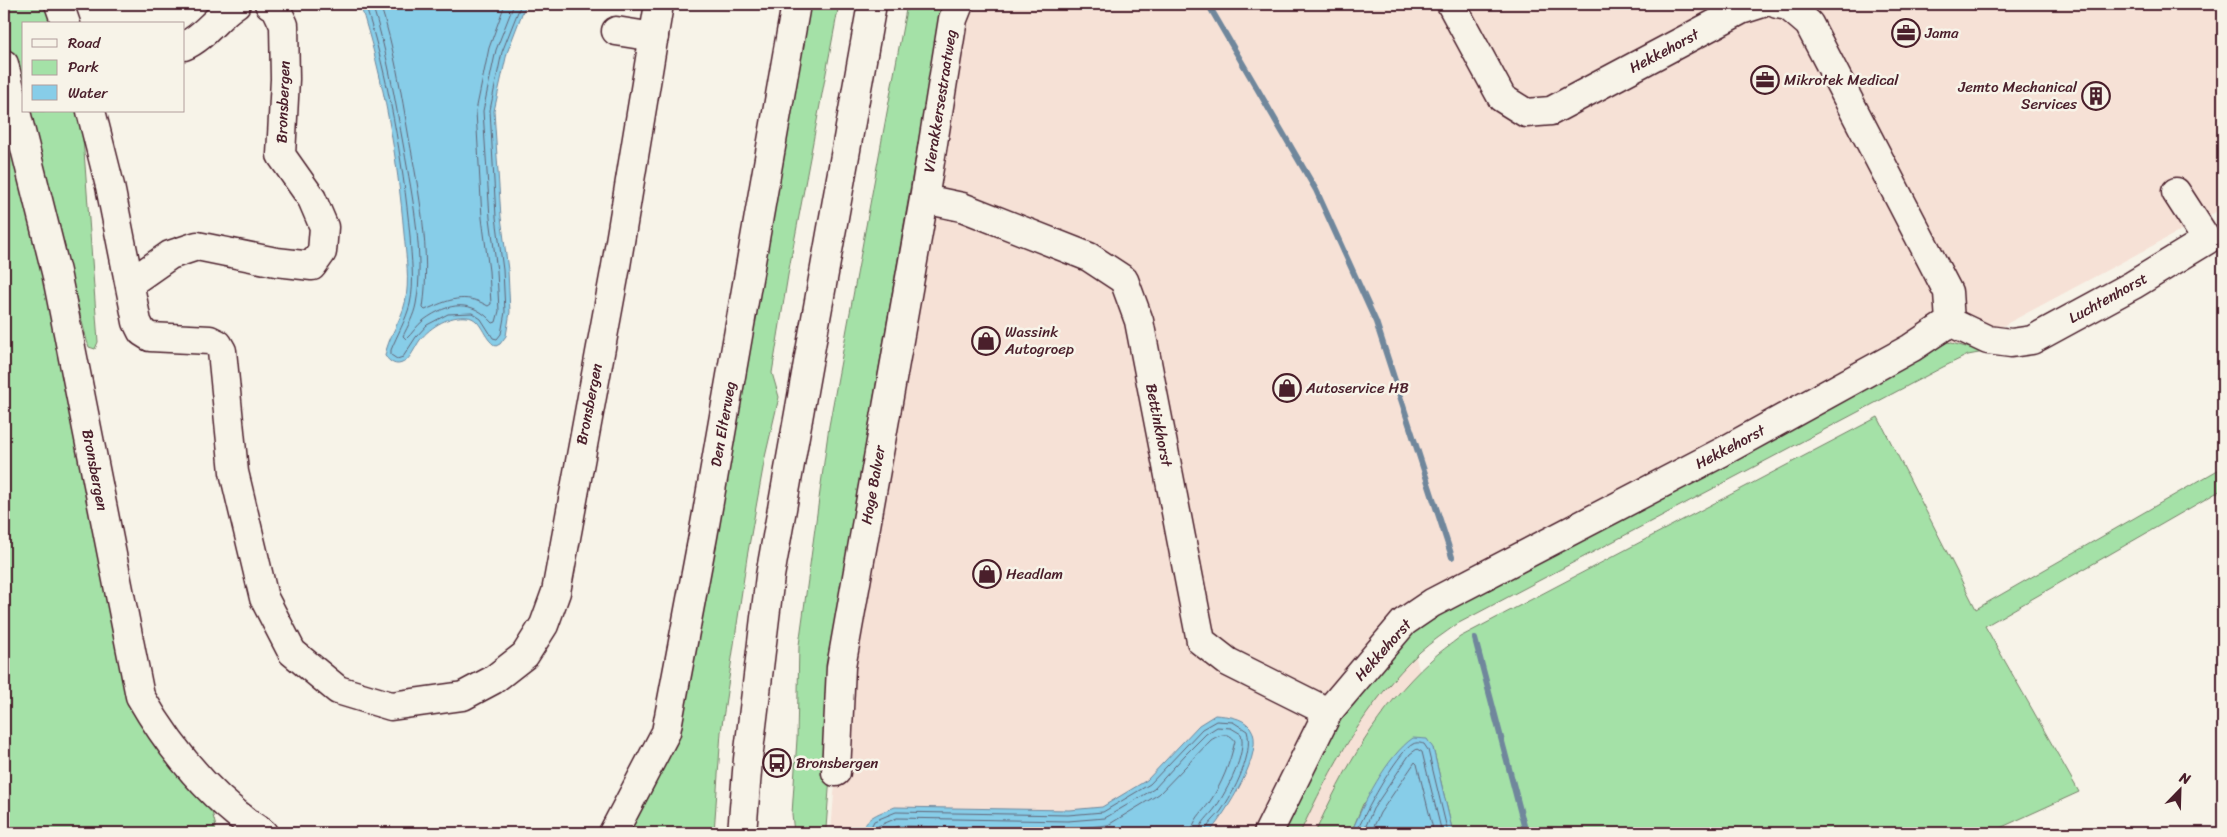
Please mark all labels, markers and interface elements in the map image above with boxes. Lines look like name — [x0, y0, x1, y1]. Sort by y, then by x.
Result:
office icon: Jama — [1891, 18, 1921, 48]
place label: Jama — [1924, 20, 1959, 46]
street label: Hekkehorst — [1624, 21, 1705, 80]
legend — [22, 22, 185, 112]
street label: Vierakkersestraatweg — [916, 27, 964, 174]
text: Road — [68, 30, 101, 56]
text: Park — [68, 54, 99, 80]
street label: Bronsbergen — [269, 60, 297, 144]
office icon: Mikrotek Medical — [1750, 65, 1780, 95]
place label: Mikrotek Medical — [1784, 67, 1899, 93]
place label: Jemto Mechanical Services — [1957, 74, 2078, 117]
text: Water — [68, 80, 108, 106]
building icon: Jemto Mechanical Services — [2081, 81, 2111, 111]
street label: Luchtenhorst — [2064, 265, 2153, 330]
place label: Wassink Autogroep — [1004, 319, 1074, 362]
shop icon: Wassink Autogroep — [971, 326, 1001, 356]
street label: Bronsbergen — [568, 361, 610, 447]
shop icon: Autoservice HB — [1272, 373, 1302, 403]
place label: Autoservice HB — [1305, 375, 1409, 401]
street label: Den Elterweg — [703, 379, 743, 469]
street label: Bettinkhorst — [1138, 381, 1180, 470]
street label: Hekkehorst — [1690, 417, 1771, 476]
street label: Bronsbergen — [74, 427, 116, 513]
street label: Hoge Balver — [853, 443, 893, 526]
shop icon: Headlam — [972, 559, 1002, 589]
place label: Headlam — [1006, 561, 1063, 587]
street label: Hekkehorst — [1348, 612, 1419, 687]
bus stop icon: Bronsbergen — [762, 748, 792, 778]
place label: Bronsbergen — [796, 750, 878, 776]
north arrow — [2154, 764, 2204, 814]
text: N — [2175, 765, 2195, 792]

